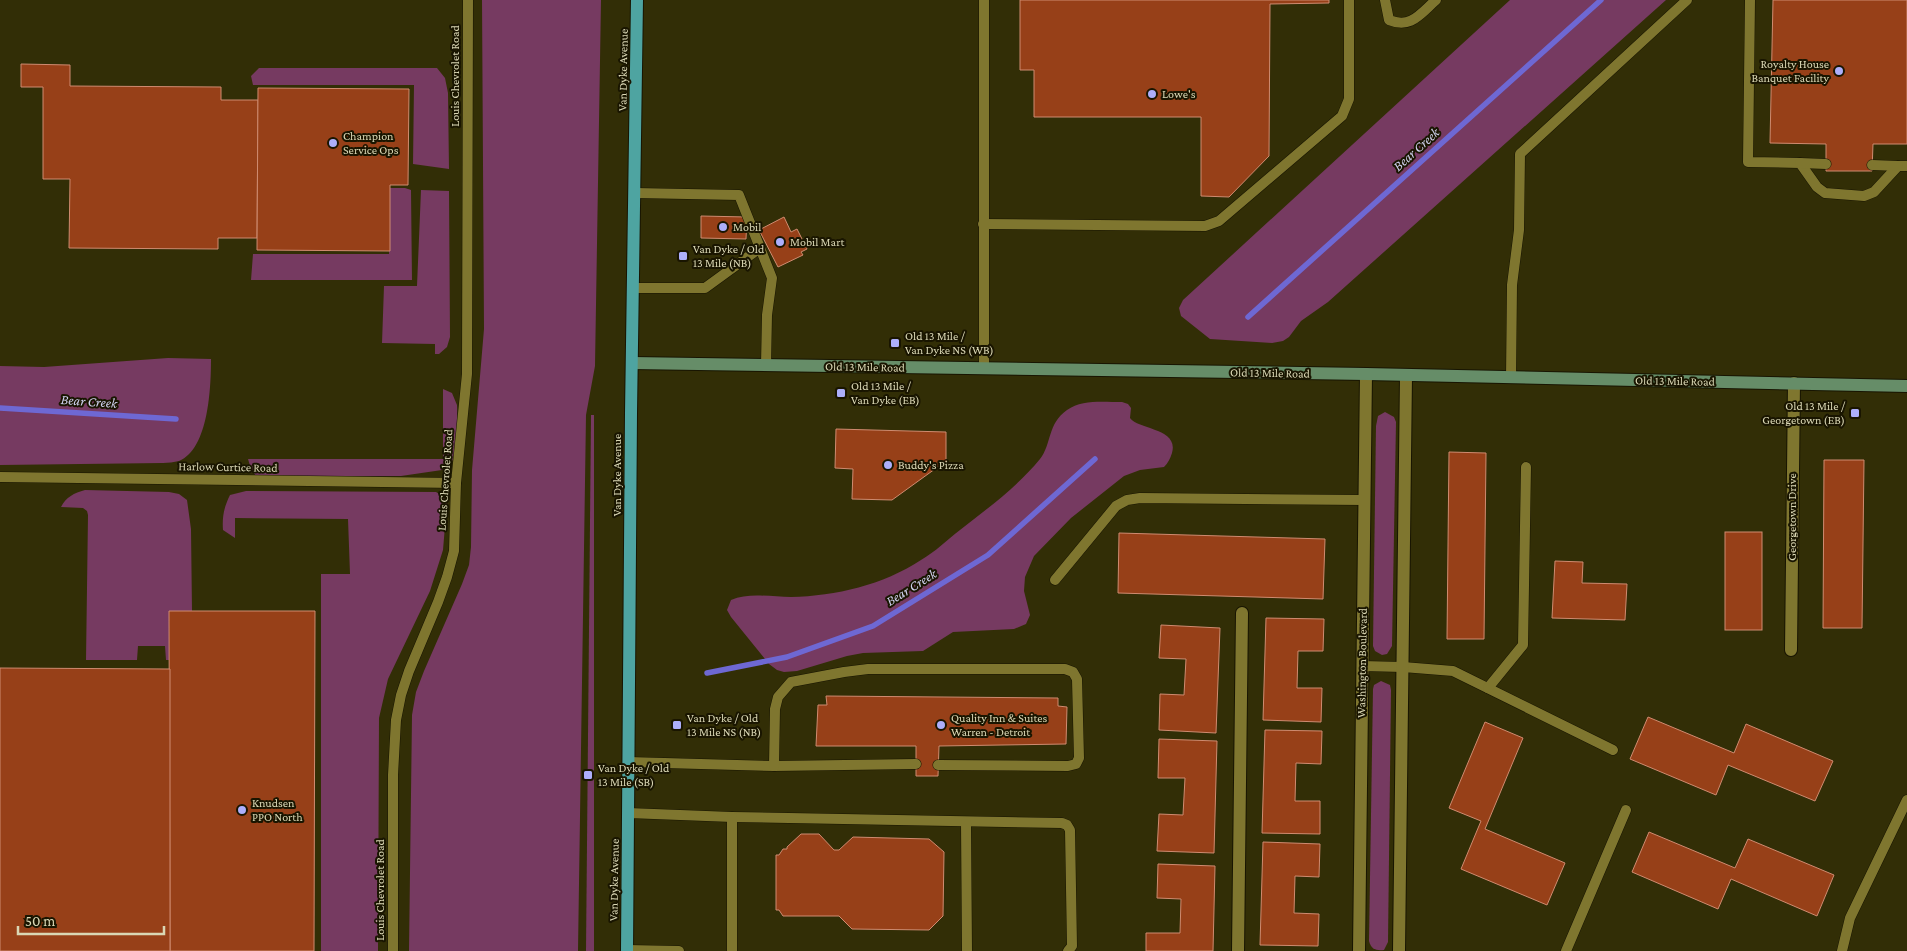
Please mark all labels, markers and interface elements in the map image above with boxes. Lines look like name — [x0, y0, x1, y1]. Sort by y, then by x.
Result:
street label: Louis Chevrolet Road — [448, 24, 462, 127]
street label: Van Dyke Avenue — [615, 29, 631, 111]
place label: Royalty House Banquet Facility — [1751, 57, 1829, 85]
marker: Royalty House Banquet Facility — [1833, 65, 1845, 77]
place label: Lowe's — [1162, 87, 1196, 101]
marker: Lowe's — [1146, 88, 1158, 100]
water label: Bear Creek — [1390, 124, 1443, 174]
place label: Champion Service Ops — [343, 129, 399, 157]
marker: Champion Service Ops — [327, 137, 339, 149]
place label: Mobil — [733, 220, 761, 234]
marker: Mobil — [717, 221, 729, 233]
place label: Mobil Mart — [790, 235, 845, 249]
marker: Mobil Mart — [774, 236, 786, 248]
place label: Van Dyke / Old 13 Mile (NB) — [693, 242, 765, 270]
marker: Van Dyke / Old 13 Mile (NB) — [677, 250, 689, 262]
place label: Old 13 Mile / Van Dyke NS (WB) — [905, 329, 994, 357]
marker: Old 13 Mile / Van Dyke NS (WB) — [889, 337, 901, 349]
street label: Old 13 Mile Road — [825, 359, 906, 375]
street label: Old 13 Mile Road — [1230, 365, 1311, 381]
street label: Old 13 Mile Road — [1635, 373, 1716, 389]
place label: Old 13 Mile / Van Dyke (EB) — [851, 379, 920, 407]
marker: Old 13 Mile / Van Dyke (EB) — [835, 387, 847, 399]
water label: Bear Creek — [60, 391, 119, 411]
place label: Old 13 Mile / Georgetown (EB) — [1762, 399, 1846, 427]
marker: Old 13 Mile / Georgetown (EB) — [1849, 407, 1861, 419]
street label: Louis Chevrolet Road — [434, 428, 456, 531]
street label: Van Dyke Avenue — [610, 434, 624, 516]
place label: Buddy's Pizza — [898, 458, 964, 472]
street label: Harlow Curtice Road — [178, 459, 278, 475]
marker: Buddy's Pizza — [882, 459, 894, 471]
street label: Georgetown Drive — [1785, 473, 1799, 561]
water label: Bear Creek — [883, 565, 940, 609]
street label: Washington Boulevard — [1354, 607, 1370, 718]
place label: Van Dyke / Old 13 Mile NS (NB) — [687, 711, 761, 739]
place label: Quality Inn & Suites Warren - Detroit — [951, 711, 1048, 739]
marker: Van Dyke / Old 13 Mile NS (NB) — [671, 719, 683, 731]
marker: Quality Inn & Suites Warren - Detroit — [935, 719, 947, 731]
place label: Van Dyke / Old 13 Mile (SB) — [598, 761, 670, 789]
marker: Van Dyke / Old 13 Mile (SB) — [582, 769, 594, 781]
place label: Knudsen PPO North — [252, 796, 303, 824]
marker: Knudsen PPO North — [236, 804, 248, 816]
street label: Louis Chevrolet Road — [373, 838, 387, 941]
street label: Van Dyke Avenue — [606, 839, 622, 921]
scale bar — [18, 904, 164, 936]
text: 50 m — [25, 913, 55, 929]

